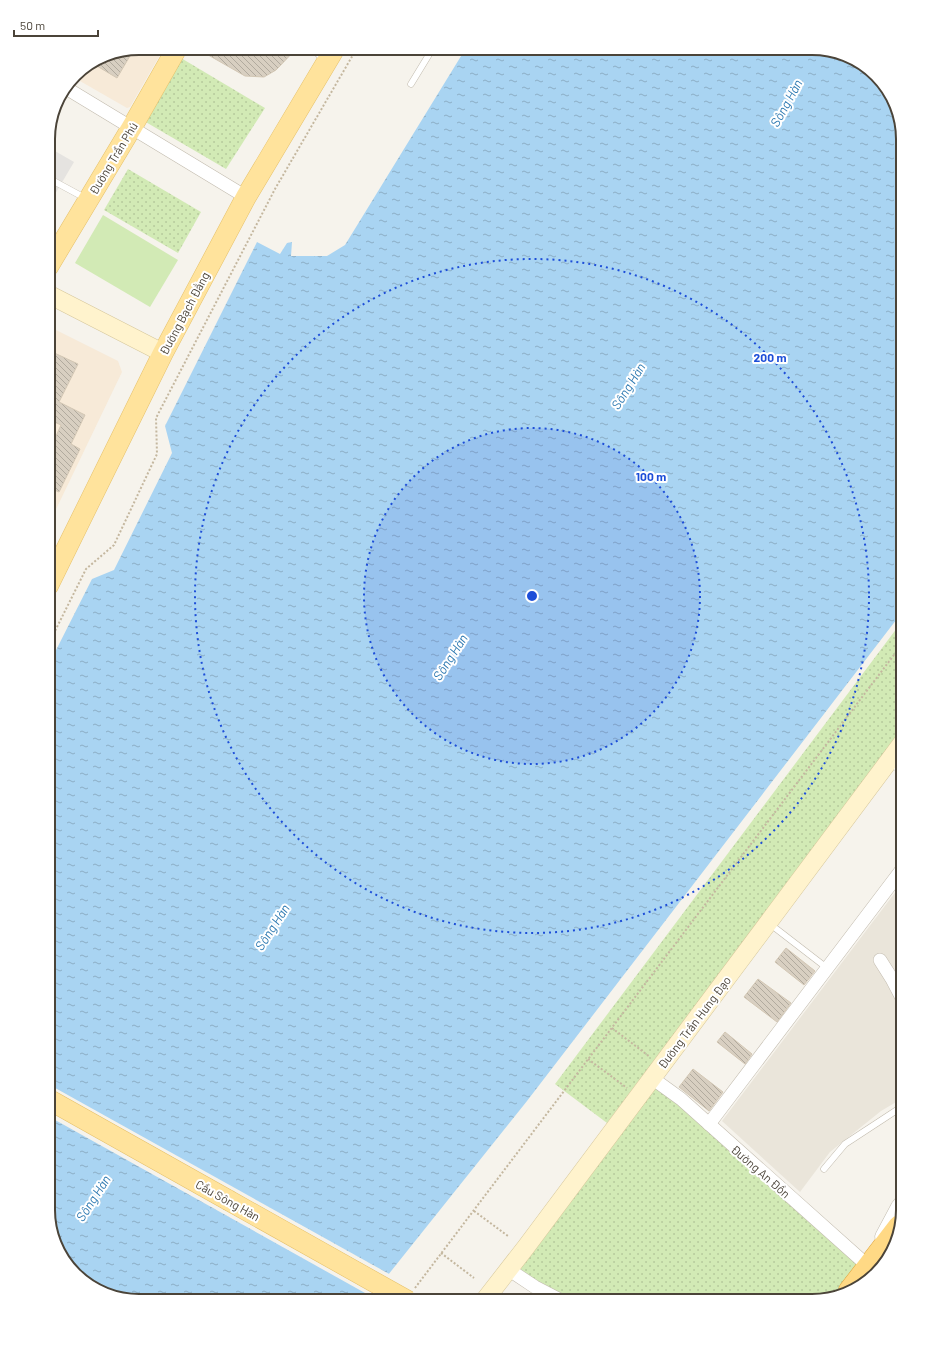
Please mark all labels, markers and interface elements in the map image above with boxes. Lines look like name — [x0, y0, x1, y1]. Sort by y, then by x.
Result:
scale bar — [14, 12, 98, 38]
text: 50 m — [20, 18, 45, 32]
water label: Sông Hàn — [766, 76, 806, 129]
street label: Đường Trần Phú — [86, 119, 140, 197]
street label: Đường Bạch Đằng — [156, 269, 212, 357]
text: 200 m — [754, 350, 786, 364]
water label: Sông Hàn — [608, 360, 649, 412]
text: 100 m — [636, 469, 666, 483]
centre of rings — [525, 589, 539, 603]
water label: Sông Hàn — [429, 631, 471, 683]
water label: Sông Hàn — [251, 901, 293, 953]
street label: Đường Trần Hưng Đạo — [655, 973, 733, 1071]
street label: Đường An Đồn — [729, 1142, 793, 1200]
water label: Sông Hàn — [72, 1172, 114, 1224]
street label: Cầu Sông Hàn — [193, 1177, 263, 1223]

